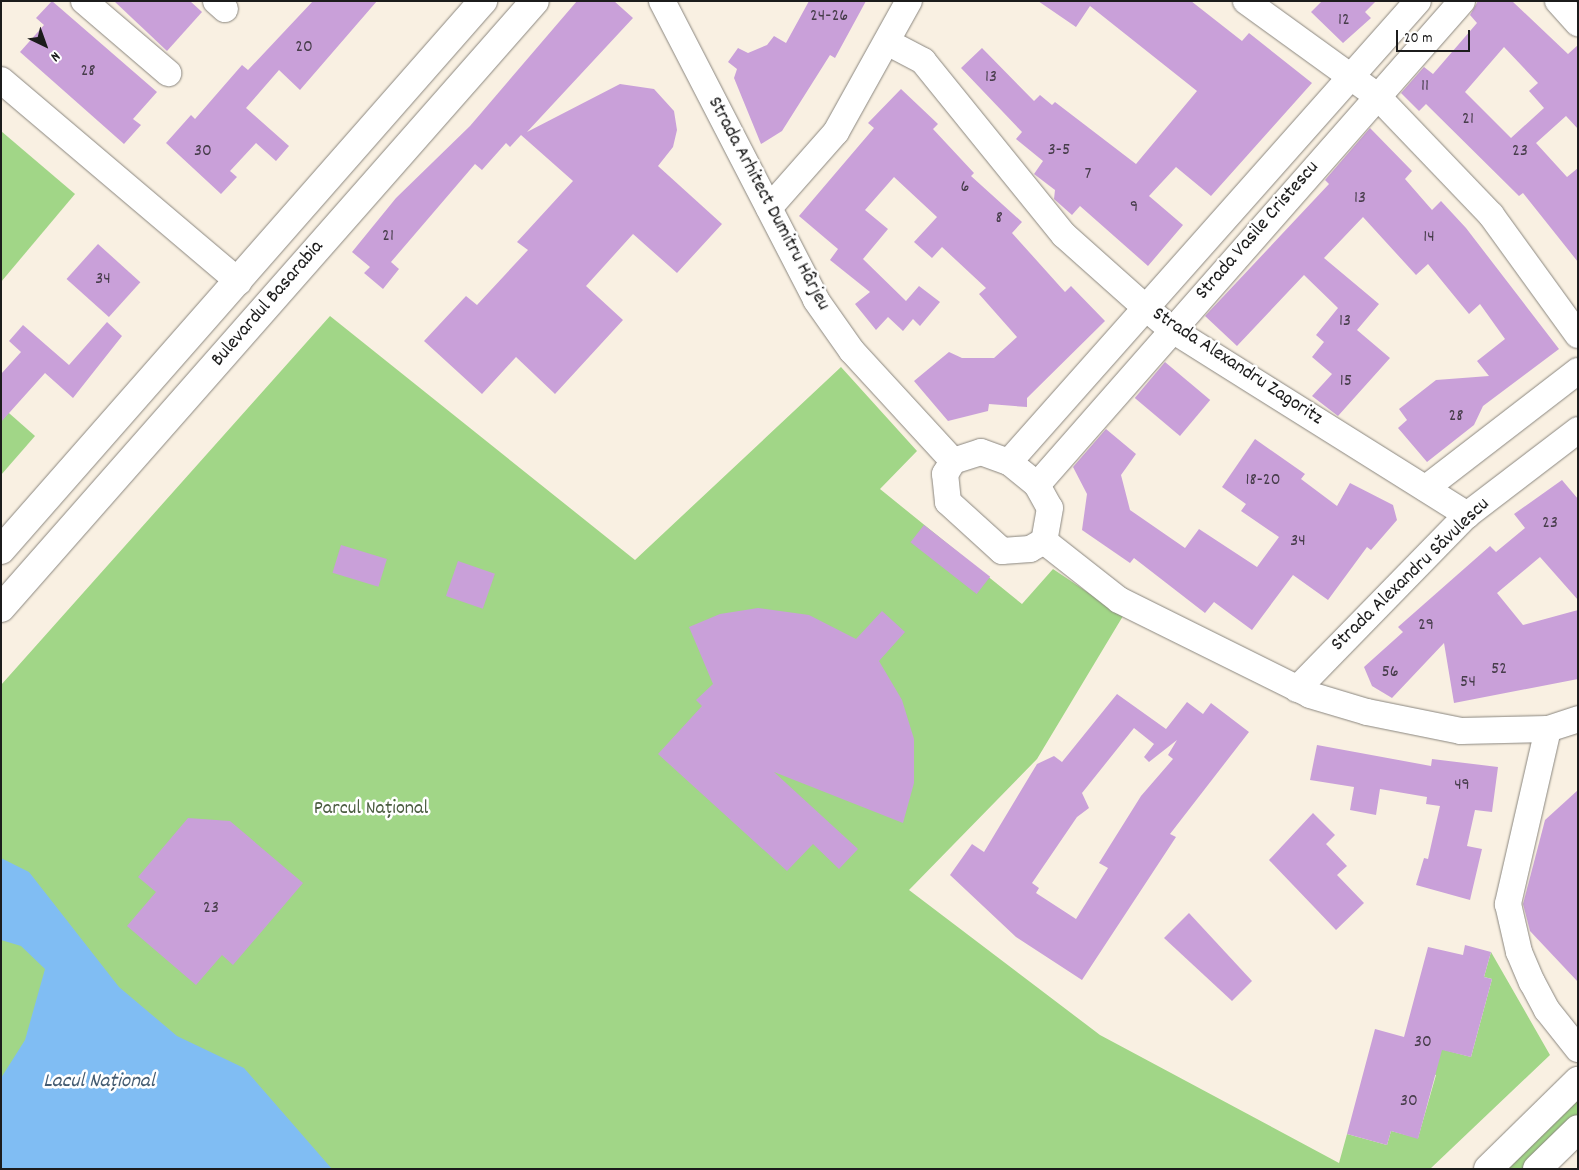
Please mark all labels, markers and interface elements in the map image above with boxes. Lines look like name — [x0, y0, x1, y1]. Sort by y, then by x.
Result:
house number: 24-26 — [810, 6, 848, 28]
house number: 12 — [1338, 10, 1350, 32]
north arrow — [20, 20, 70, 70]
scale bar — [1399, 20, 1473, 52]
text: 20 m — [1404, 28, 1432, 50]
house number: 20 — [295, 37, 313, 59]
text: N — [46, 46, 64, 66]
house number: 28 — [80, 61, 96, 83]
house number: 13 — [985, 67, 997, 89]
house number: 11 — [1421, 76, 1429, 98]
street label: Strada Arhitect Dumitru Hârjeu — [701, 93, 835, 315]
house number: 21 — [1462, 109, 1474, 131]
house number: 3-5 — [1048, 140, 1070, 162]
house number: 30 — [194, 141, 212, 163]
house number: 23 — [1512, 141, 1528, 163]
street label: Strada Vasile Cristescu — [1191, 157, 1325, 305]
house number: 7 — [1085, 164, 1091, 186]
house number: 6 — [961, 177, 969, 199]
house number: 13 — [1354, 188, 1366, 210]
house number: 9 — [1130, 197, 1138, 219]
house number: 8 — [995, 208, 1003, 230]
house number: 21 — [382, 226, 394, 248]
house number: 14 — [1423, 227, 1435, 249]
street label: Bulevardul Basarabia — [207, 236, 329, 372]
house number: 34 — [95, 269, 111, 291]
street label: Strada Alexandru Zagoritz — [1147, 303, 1327, 431]
house number: 13 — [1339, 311, 1351, 333]
house number: 15 — [1340, 371, 1352, 393]
house number: 28 — [1448, 406, 1464, 428]
house number: 18-20 — [1246, 470, 1280, 492]
street label: Strada Alexandru Săvulescu — [1327, 493, 1495, 657]
house number: 23 — [1542, 513, 1558, 535]
house number: 34 — [1290, 531, 1306, 553]
house number: 29 — [1418, 615, 1434, 637]
house number: 52 — [1491, 659, 1507, 681]
house number: 56 — [1381, 662, 1399, 684]
house number: 54 — [1460, 672, 1476, 694]
house number: 49 — [1454, 775, 1470, 797]
park label: Parcul Național — [314, 797, 428, 821]
house number: 23 — [203, 898, 219, 920]
house number: 30 — [1414, 1032, 1432, 1054]
water label: Lacul Național — [43, 1069, 155, 1095]
house number: 30 — [1400, 1091, 1418, 1113]

